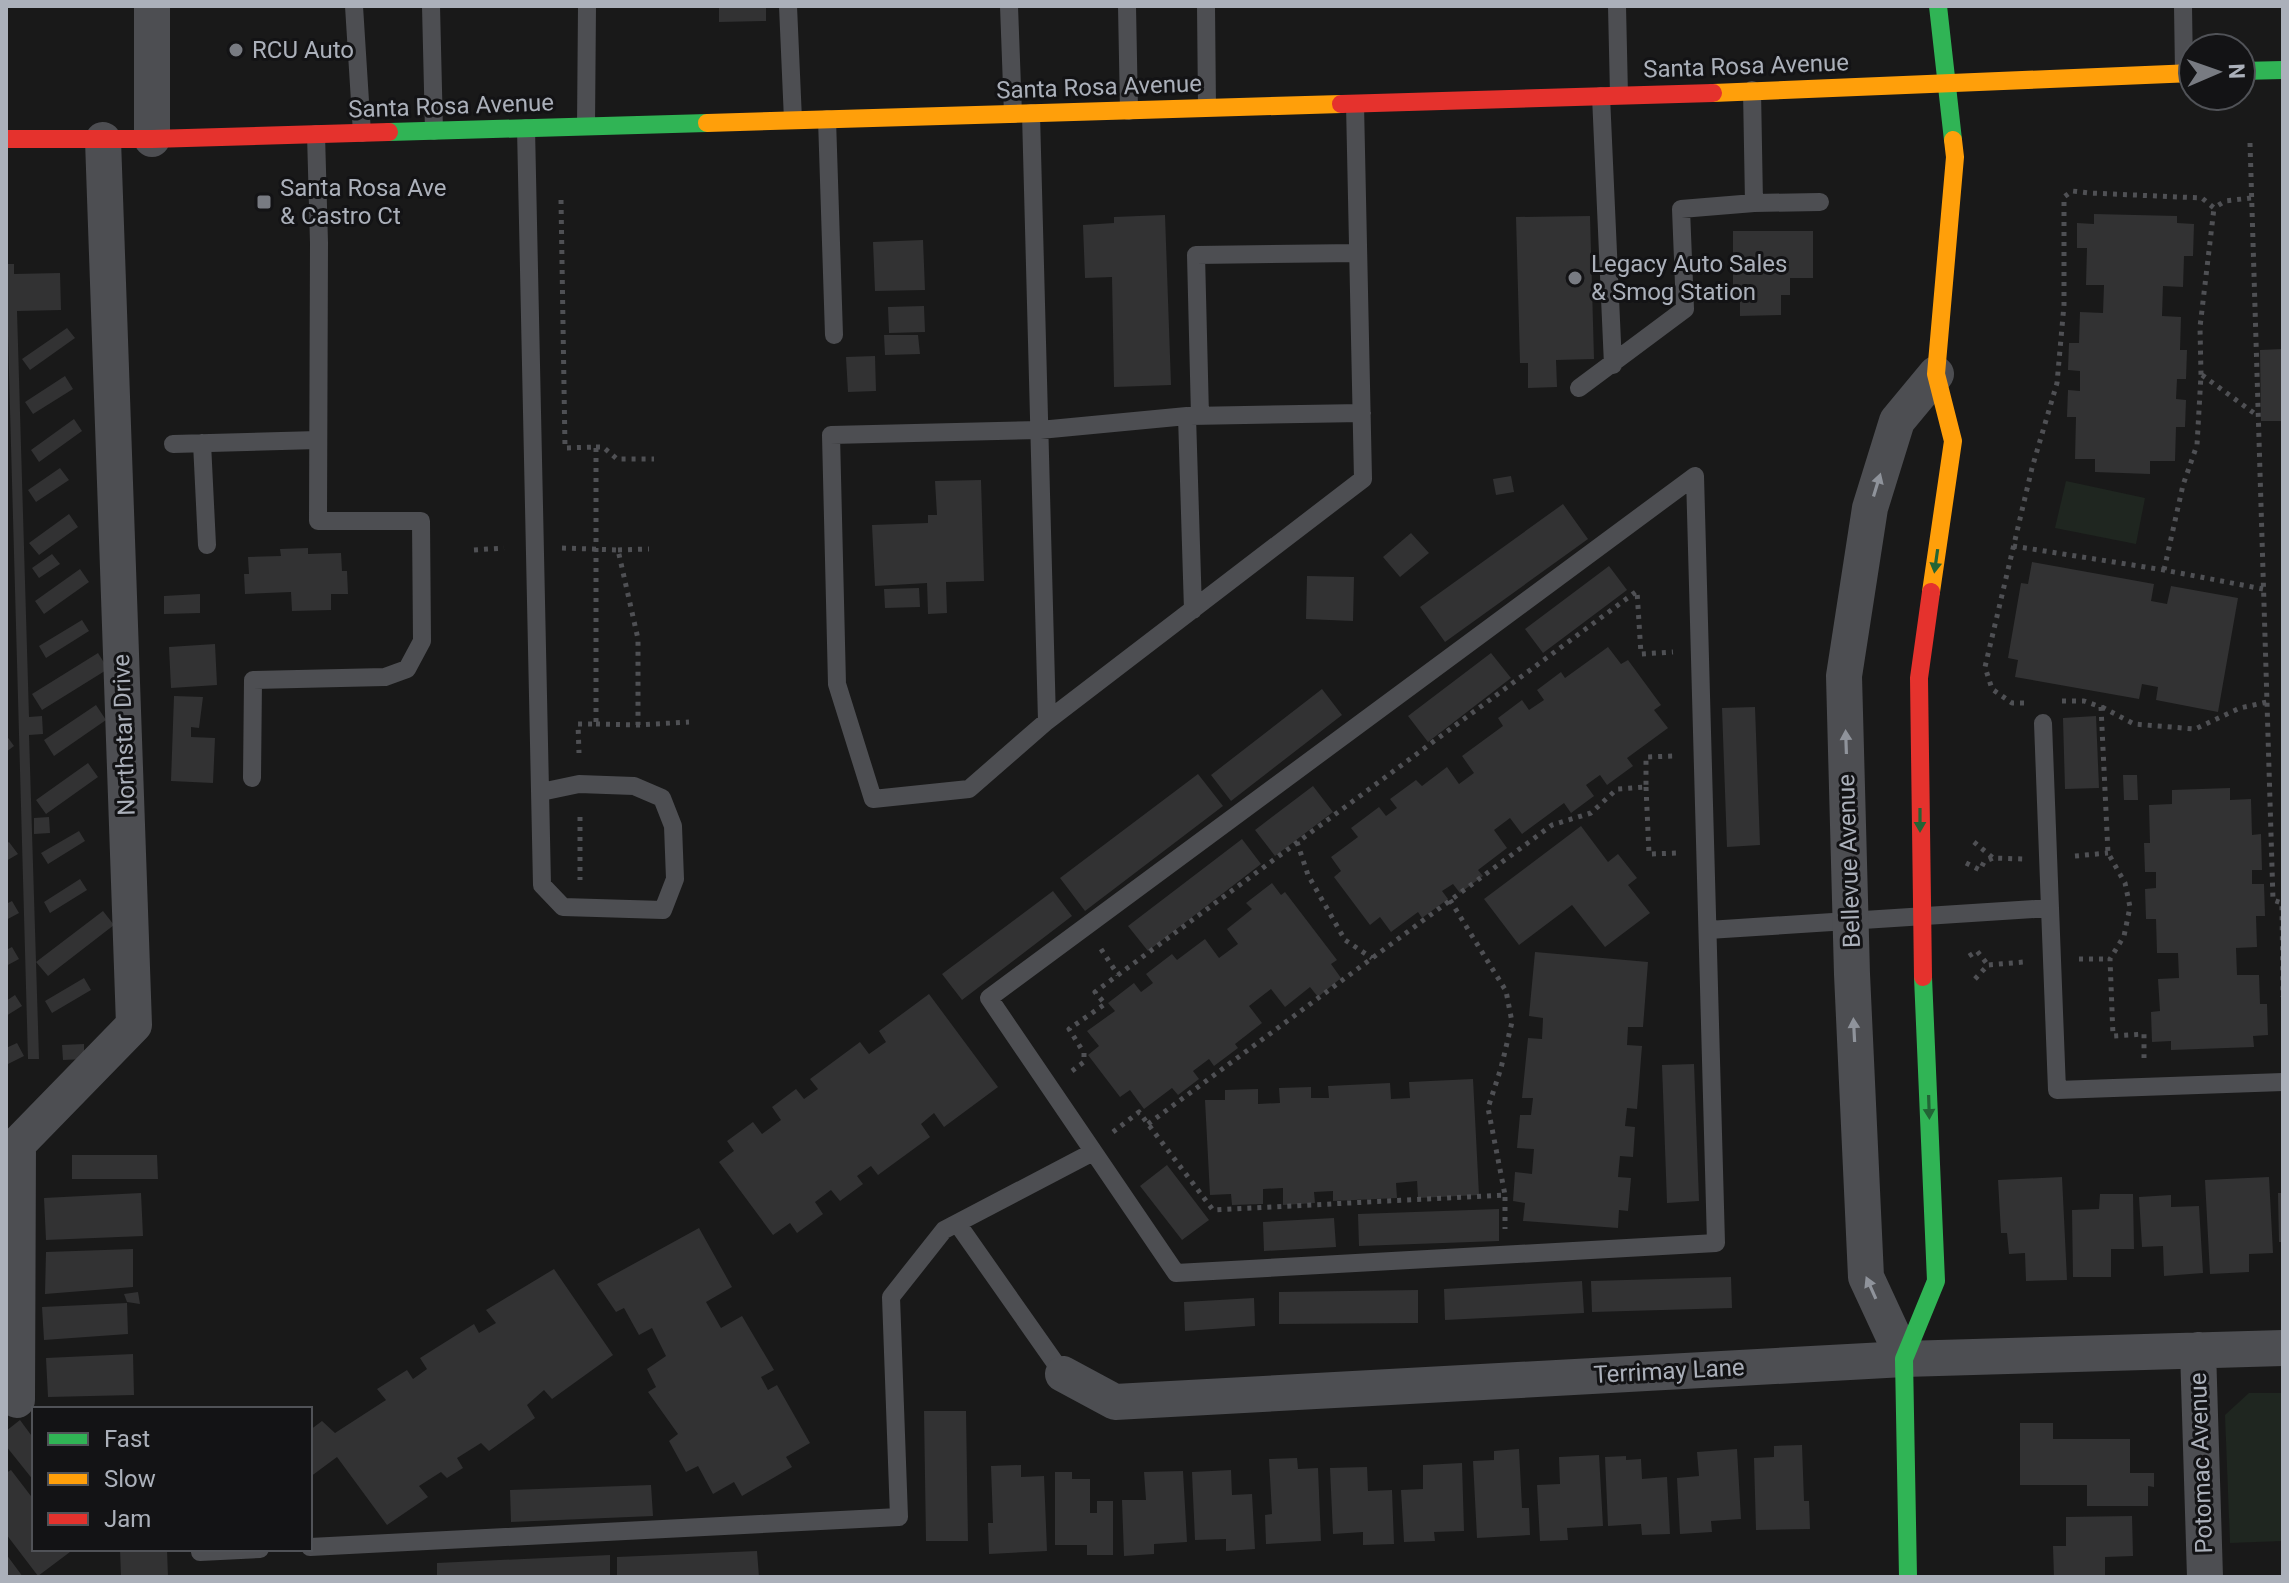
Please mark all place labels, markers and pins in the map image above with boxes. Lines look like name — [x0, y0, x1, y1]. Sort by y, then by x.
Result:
place label: RCU Auto — [252, 36, 354, 64]
marker: RCU Auto — [227, 41, 245, 59]
place label: Santa Rosa Ave & Castro Ct — [280, 174, 447, 230]
marker: Santa Rosa Ave & Castro Ct — [255, 193, 273, 211]
place label: Legacy Auto Sales & Smog Station — [1591, 250, 1787, 306]
marker: Legacy Auto Sales & Smog Station — [1566, 269, 1584, 287]

